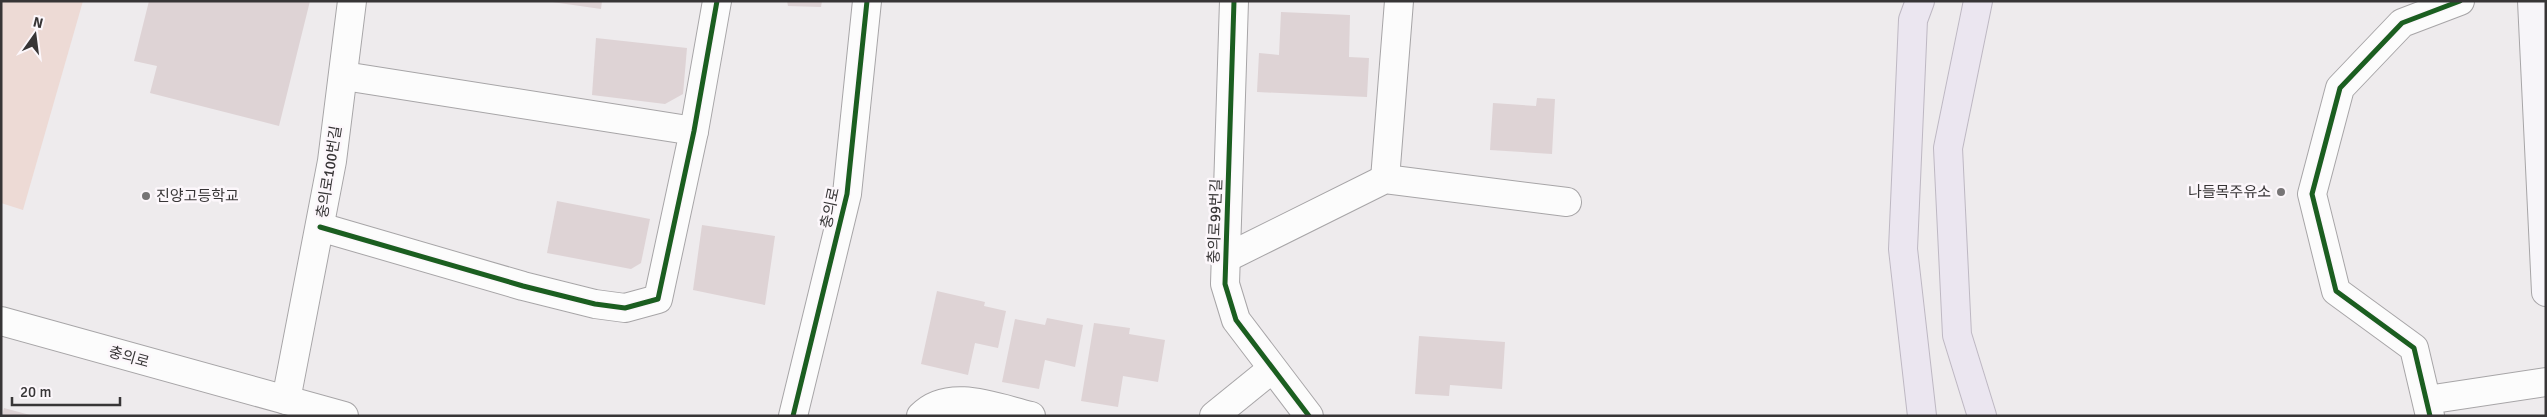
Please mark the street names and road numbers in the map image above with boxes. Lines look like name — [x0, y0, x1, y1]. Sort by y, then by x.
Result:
street label: 충의로100번길 — [313, 125, 345, 219]
street label: 충의로99번길 — [1205, 178, 1225, 264]
street label: 충의로 — [817, 186, 843, 230]
street label: 충의로 — [107, 343, 151, 371]

